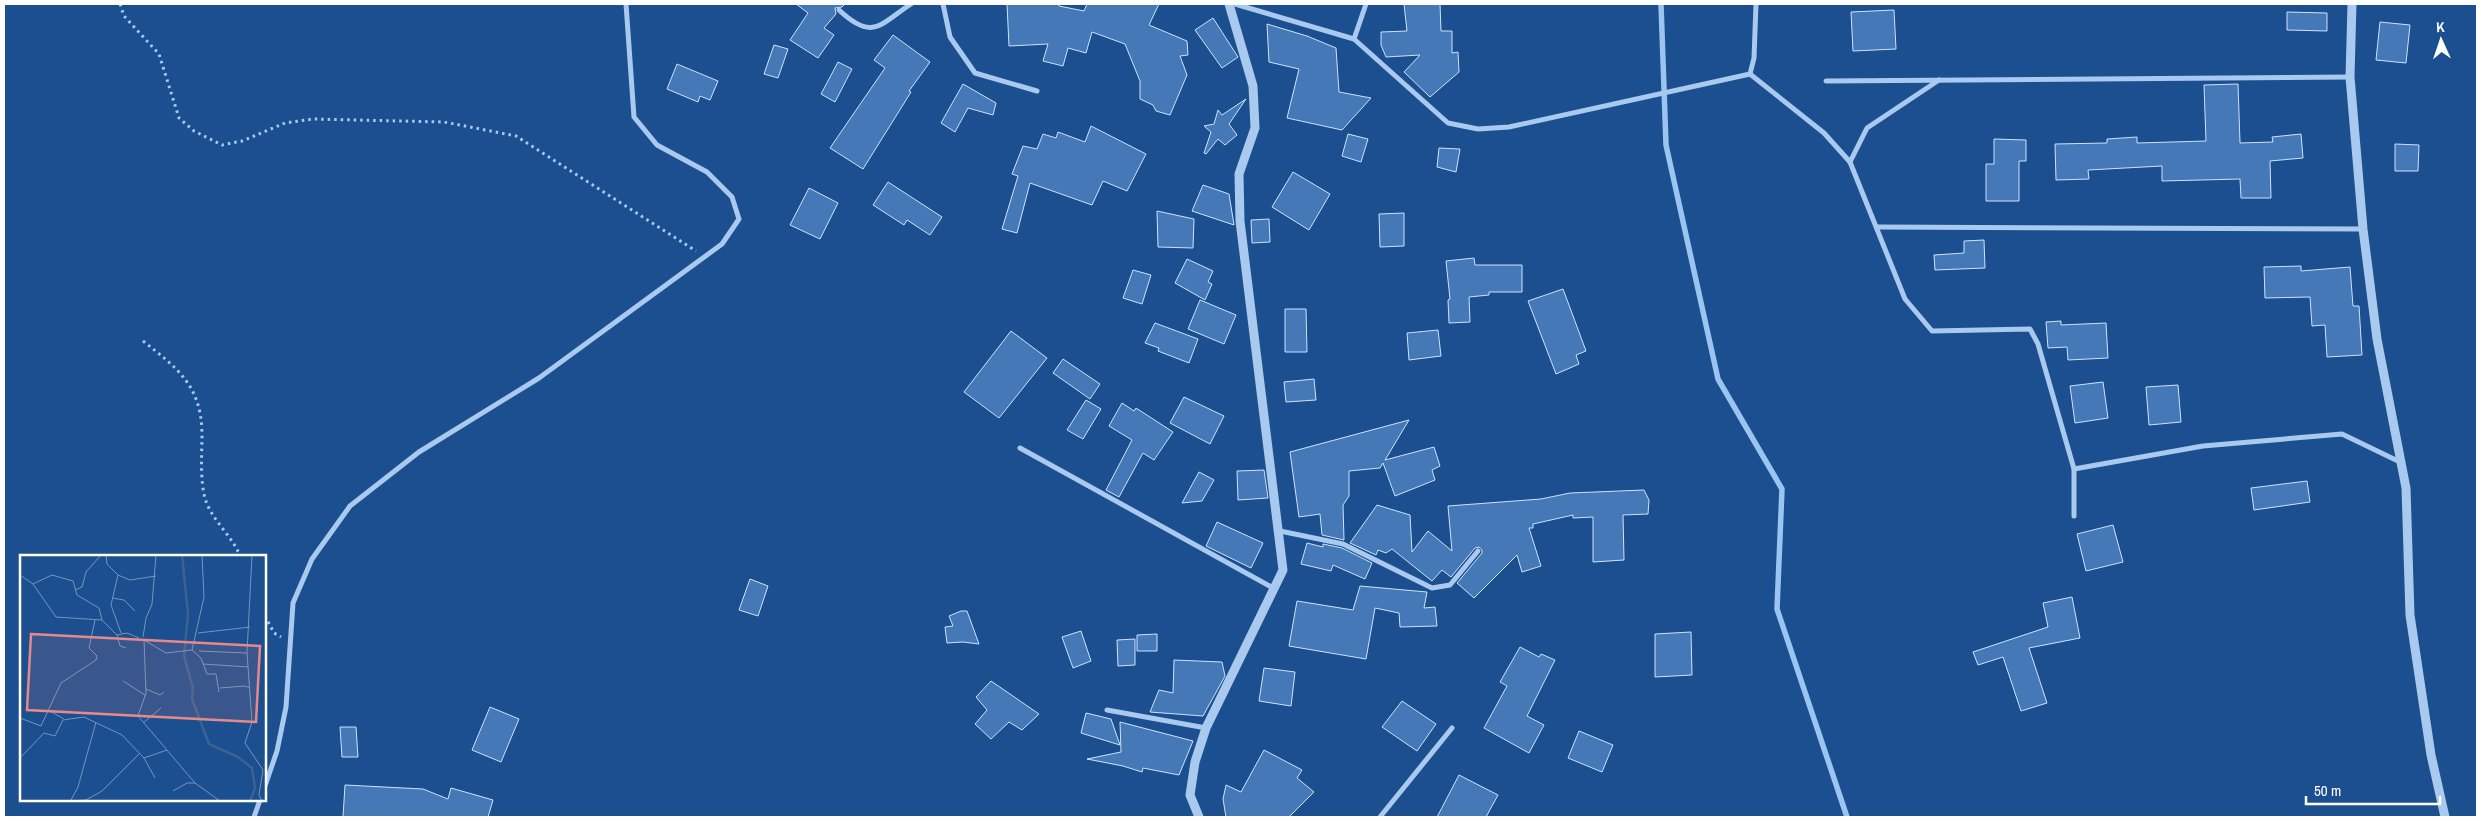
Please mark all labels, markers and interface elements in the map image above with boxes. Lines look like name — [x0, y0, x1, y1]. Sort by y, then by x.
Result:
north arrow — [2416, 15, 2466, 65]
text: K — [2436, 18, 2446, 36]
inset map — [20, 555, 266, 801]
scale bar — [2306, 774, 2440, 806]
text: 50 m — [2314, 780, 2341, 801]

